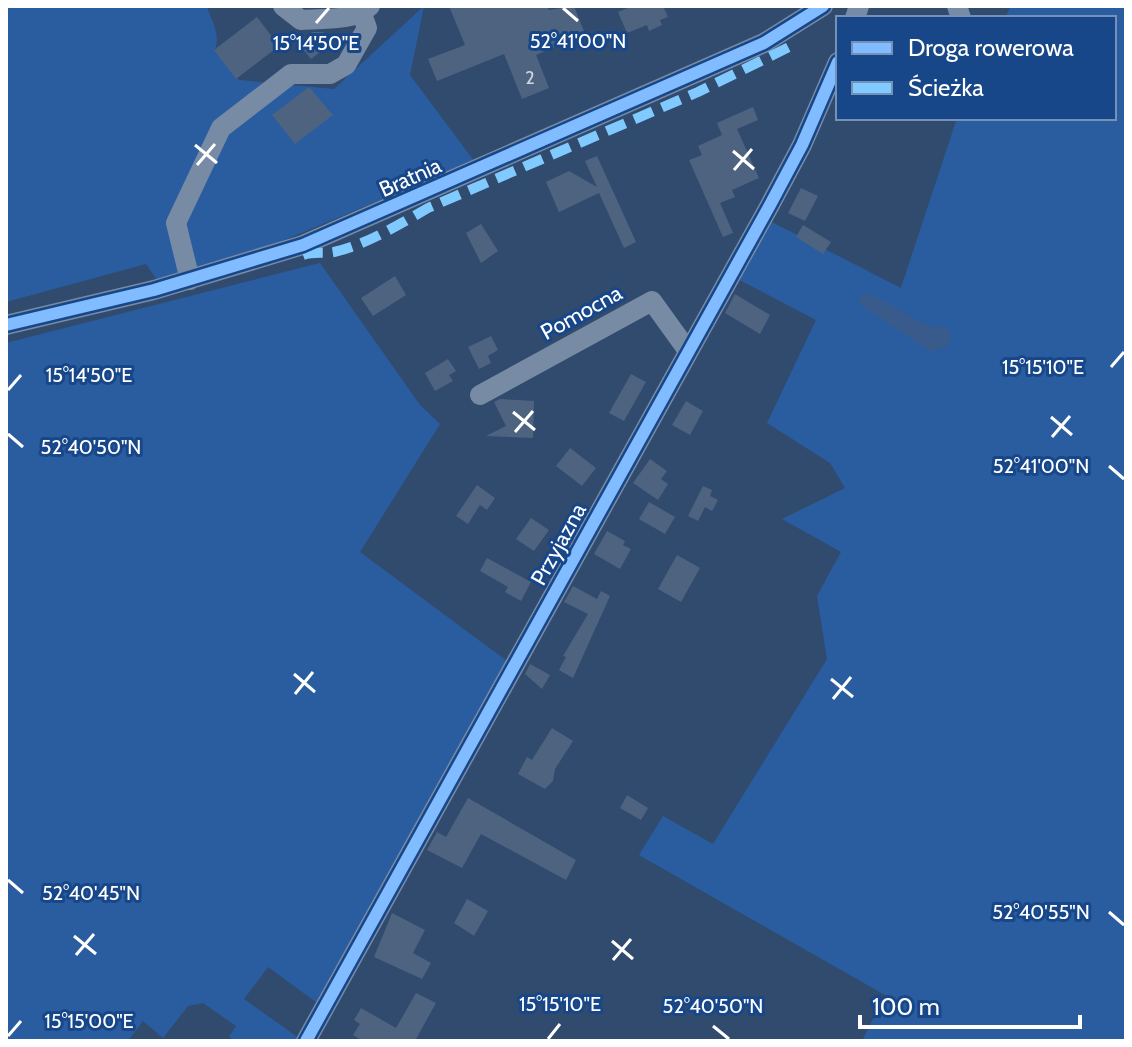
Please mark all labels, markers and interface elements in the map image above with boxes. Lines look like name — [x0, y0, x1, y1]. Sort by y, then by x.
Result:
legend — [836, 16, 1116, 120]
text: 52°41'00"N — [530, 29, 626, 53]
text: 15°14'50"E — [273, 31, 359, 55]
text: Droga rowerowa — [908, 33, 1074, 62]
house number: 2 — [525, 67, 535, 89]
text: Ścieżka — [908, 73, 984, 102]
street label: Bratnia — [375, 152, 446, 203]
street label: Pomocna — [536, 279, 627, 346]
text: 15°15'10"E — [1002, 355, 1084, 379]
text: 15°14'50"E — [46, 363, 132, 387]
text: 52°40'50"N — [41, 435, 141, 459]
text: 52°41'00"N — [993, 454, 1089, 478]
street label: Przyjazna — [525, 498, 592, 590]
text: 52°40'45"N — [42, 881, 140, 905]
text: 52°40'55"N — [992, 900, 1090, 924]
scale bar — [860, 979, 1080, 1029]
text: 15°15'10"E — [519, 992, 601, 1016]
text: 100 m — [872, 992, 940, 1021]
text: 52°40'50"N — [663, 994, 763, 1018]
text: 15°15'00"E — [44, 1009, 134, 1033]

